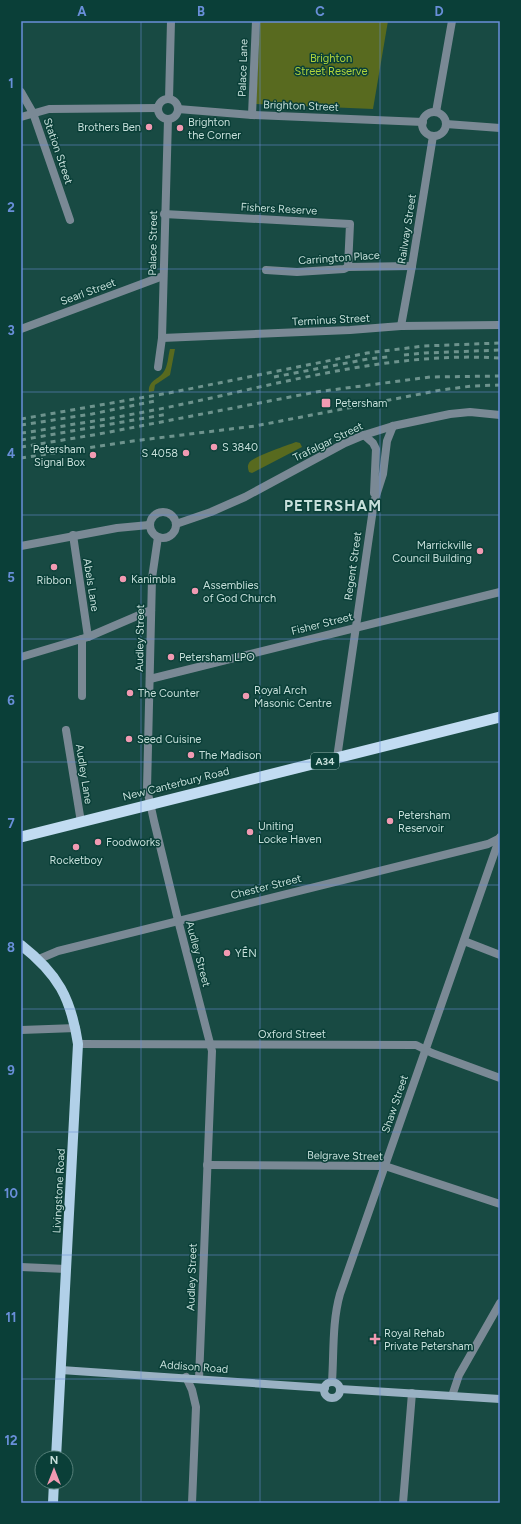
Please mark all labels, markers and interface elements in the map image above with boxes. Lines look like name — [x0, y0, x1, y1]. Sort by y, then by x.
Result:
text: A — [77, 4, 87, 19]
text: B — [197, 4, 205, 19]
text: C — [315, 4, 325, 19]
text: D — [434, 4, 444, 19]
street label: Palace Lane — [235, 39, 251, 97]
park label: Brighton Street Reserve — [295, 52, 367, 78]
text: 1 — [8, 76, 14, 91]
street label: Brighton Street — [263, 98, 339, 114]
street label: Station Street — [41, 116, 75, 186]
place label: Brighton the Corner — [188, 116, 241, 142]
place label: Brothers Ben — [77, 121, 141, 134]
marker: Brothers Ben — [144, 122, 154, 132]
marker: Brighton the Corner — [175, 123, 185, 133]
street label: Railway Street — [395, 193, 419, 265]
text: 2 — [7, 200, 15, 215]
street label: Fishers Reserve — [240, 201, 318, 217]
street label: Palace Street — [146, 210, 160, 276]
street label: Carrington Place — [298, 249, 380, 267]
street label: Searl Street — [59, 276, 117, 308]
street label: Terminus Street — [292, 311, 370, 329]
text: 3 — [7, 323, 15, 338]
marker: Petersham — [320, 397, 332, 409]
place label: Petersham — [335, 397, 387, 410]
street label: Trafalgar Street — [291, 419, 365, 465]
place label: S 3840 — [222, 441, 258, 454]
marker: S 3840 — [209, 442, 219, 452]
place label: Petersham Signal Box — [33, 443, 86, 469]
text: 4 — [7, 446, 15, 461]
place label: S 4058 — [142, 447, 178, 460]
marker: S 4058 — [181, 448, 191, 458]
marker: Petersham Signal Box — [88, 450, 98, 460]
district label: PETERSHAM — [284, 497, 382, 515]
street label: Regent Street — [342, 531, 364, 601]
place label: Marrickville Council Building — [392, 539, 472, 565]
marker: Marrickville Council Building — [475, 546, 485, 556]
street label: Abels Lane — [80, 557, 102, 613]
marker: Ribbon — [49, 562, 59, 572]
text: 5 — [7, 570, 15, 585]
place label: Kanimbla — [131, 573, 176, 586]
place label: Ribbon — [37, 574, 71, 587]
marker: Kanimbla — [118, 574, 128, 584]
place label: Assemblies of God Church — [203, 579, 276, 605]
marker: Assemblies of God Church — [190, 586, 200, 596]
street label: Audley Street — [133, 604, 147, 672]
street label: Fisher Street — [290, 610, 354, 638]
place label: Petersham LPO — [179, 651, 255, 664]
marker: Petersham LPO — [166, 652, 176, 662]
place label: Royal Arch Masonic Centre — [254, 684, 332, 710]
place label: The Counter — [138, 687, 200, 700]
marker: The Counter — [125, 688, 135, 698]
marker: Royal Arch Masonic Centre — [241, 691, 251, 701]
text: 6 — [7, 693, 15, 708]
place label: Seed Cuisine — [137, 733, 201, 746]
marker: Seed Cuisine — [124, 734, 134, 744]
street label: Audley Lane — [73, 743, 95, 805]
place label: The Madison — [199, 749, 262, 762]
marker: The Madison — [186, 750, 196, 760]
road number: A34 — [311, 753, 339, 769]
street label: New Canterbury Road — [121, 764, 231, 804]
place label: Petersham Reservoir — [398, 809, 450, 835]
text: 7 — [7, 816, 15, 831]
marker: Petersham Reservoir — [385, 816, 395, 826]
place label: Uniting Locke Haven — [258, 820, 322, 846]
marker: Uniting Locke Haven — [245, 827, 255, 837]
place label: Foodworks — [106, 836, 160, 849]
marker: Foodworks — [93, 837, 103, 847]
marker: Rocketboy — [71, 842, 81, 852]
place label: Rocketboy — [49, 854, 103, 867]
street label: Chester Street — [229, 872, 303, 902]
street label: Audley Street — [183, 920, 213, 988]
text: 8 — [7, 940, 15, 955]
place label: YẾN — [235, 946, 257, 960]
marker: YẾN — [222, 948, 232, 958]
street label: Oxford Street — [258, 1028, 326, 1041]
text: 9 — [7, 1063, 15, 1078]
street label: Shaw Street — [379, 1073, 411, 1135]
street label: Livingstone Road — [50, 1148, 68, 1234]
street label: Belgrave Street — [307, 1149, 383, 1163]
text: 10 — [4, 1186, 18, 1201]
street label: Audley Street — [184, 1243, 200, 1311]
text: 11 — [6, 1310, 16, 1325]
place label: Royal Rehab Private Petersham — [384, 1327, 473, 1353]
marker: Royal Rehab Private Petersham — [369, 1333, 381, 1345]
street label: Addison Road — [159, 1358, 229, 1376]
text: 12 — [4, 1433, 18, 1448]
north arrow — [34, 1450, 74, 1490]
text: N — [50, 1454, 58, 1467]

